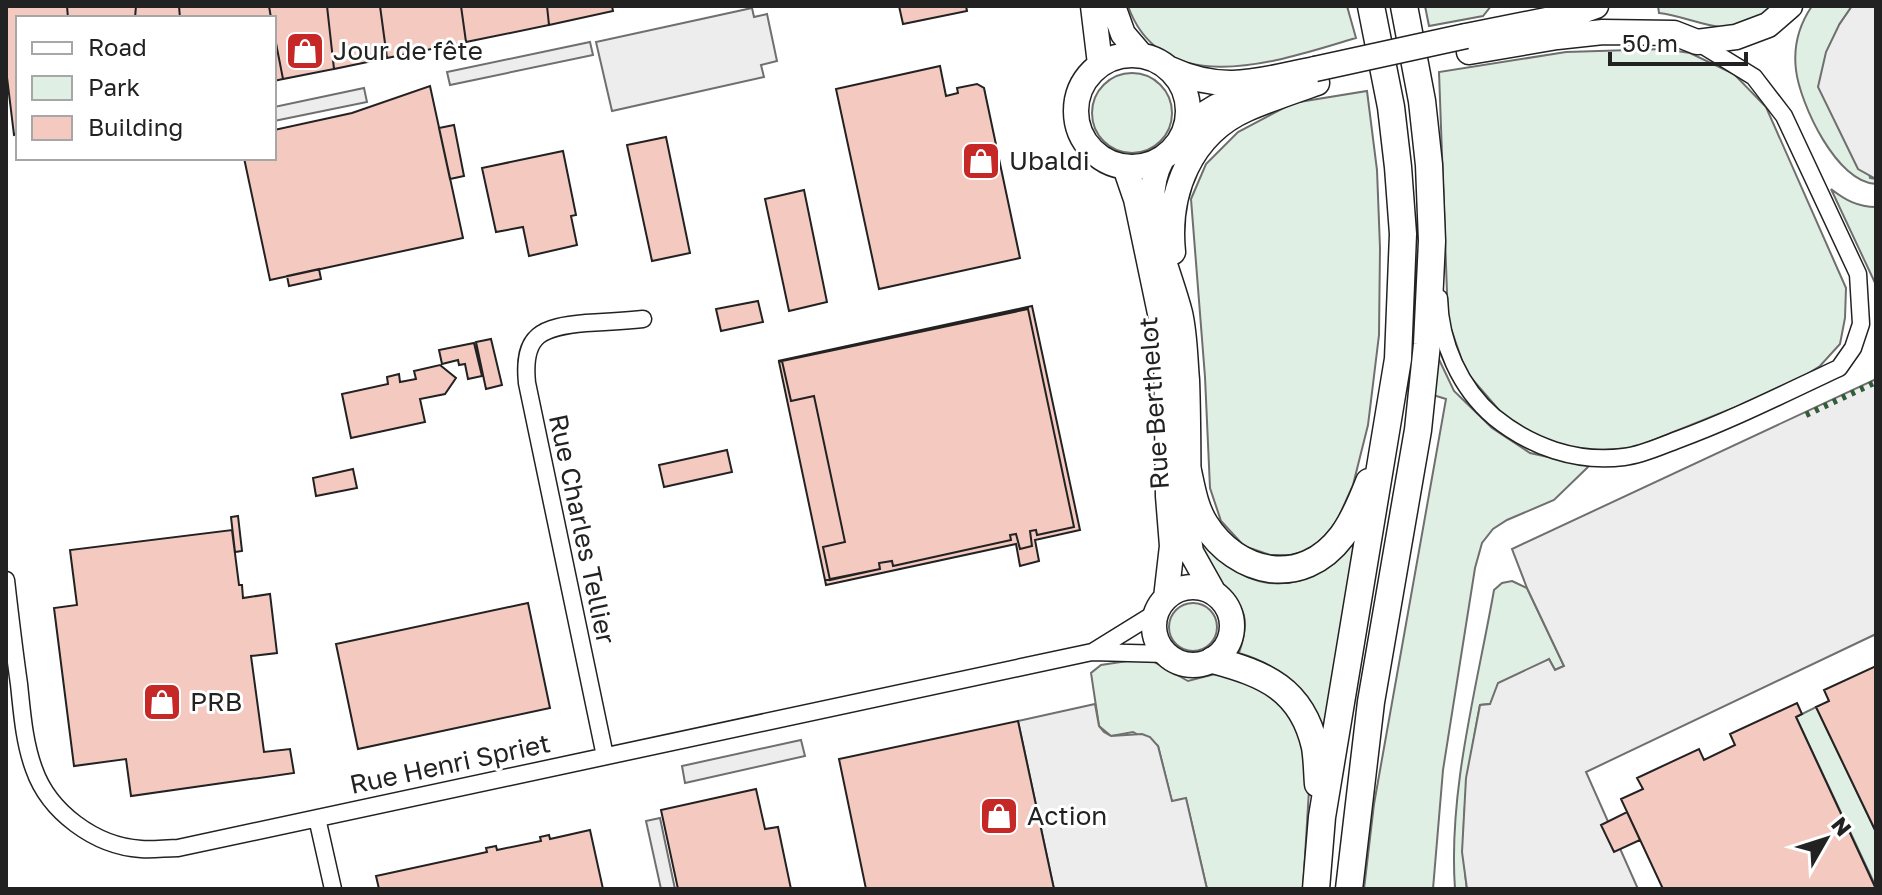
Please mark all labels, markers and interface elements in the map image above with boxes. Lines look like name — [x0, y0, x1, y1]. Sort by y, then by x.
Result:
legend — [16, 16, 276, 160]
scale bar — [1610, 16, 1746, 66]
text: 50 m — [1622, 28, 1678, 57]
shop icon: Jour de fête — [284, 30, 326, 72]
text: Road — [88, 32, 147, 61]
place label: Jour de fête — [333, 35, 483, 66]
text: Park — [88, 72, 140, 101]
text: Building — [88, 112, 183, 141]
shop icon: Ubaldi — [960, 140, 1002, 182]
place label: Ubaldi — [1009, 145, 1090, 176]
street label: Rue Berthelot — [1132, 316, 1175, 490]
street label: Rue Charles Tellier — [543, 411, 622, 647]
shop icon: PRB — [141, 681, 183, 723]
place label: PRB — [190, 686, 242, 717]
street label: Rue Henri Spriet — [347, 727, 553, 800]
shop icon: Action — [978, 795, 1020, 837]
north arrow — [1786, 799, 1866, 879]
place label: Action — [1027, 800, 1107, 831]
text: N — [1826, 811, 1858, 841]

